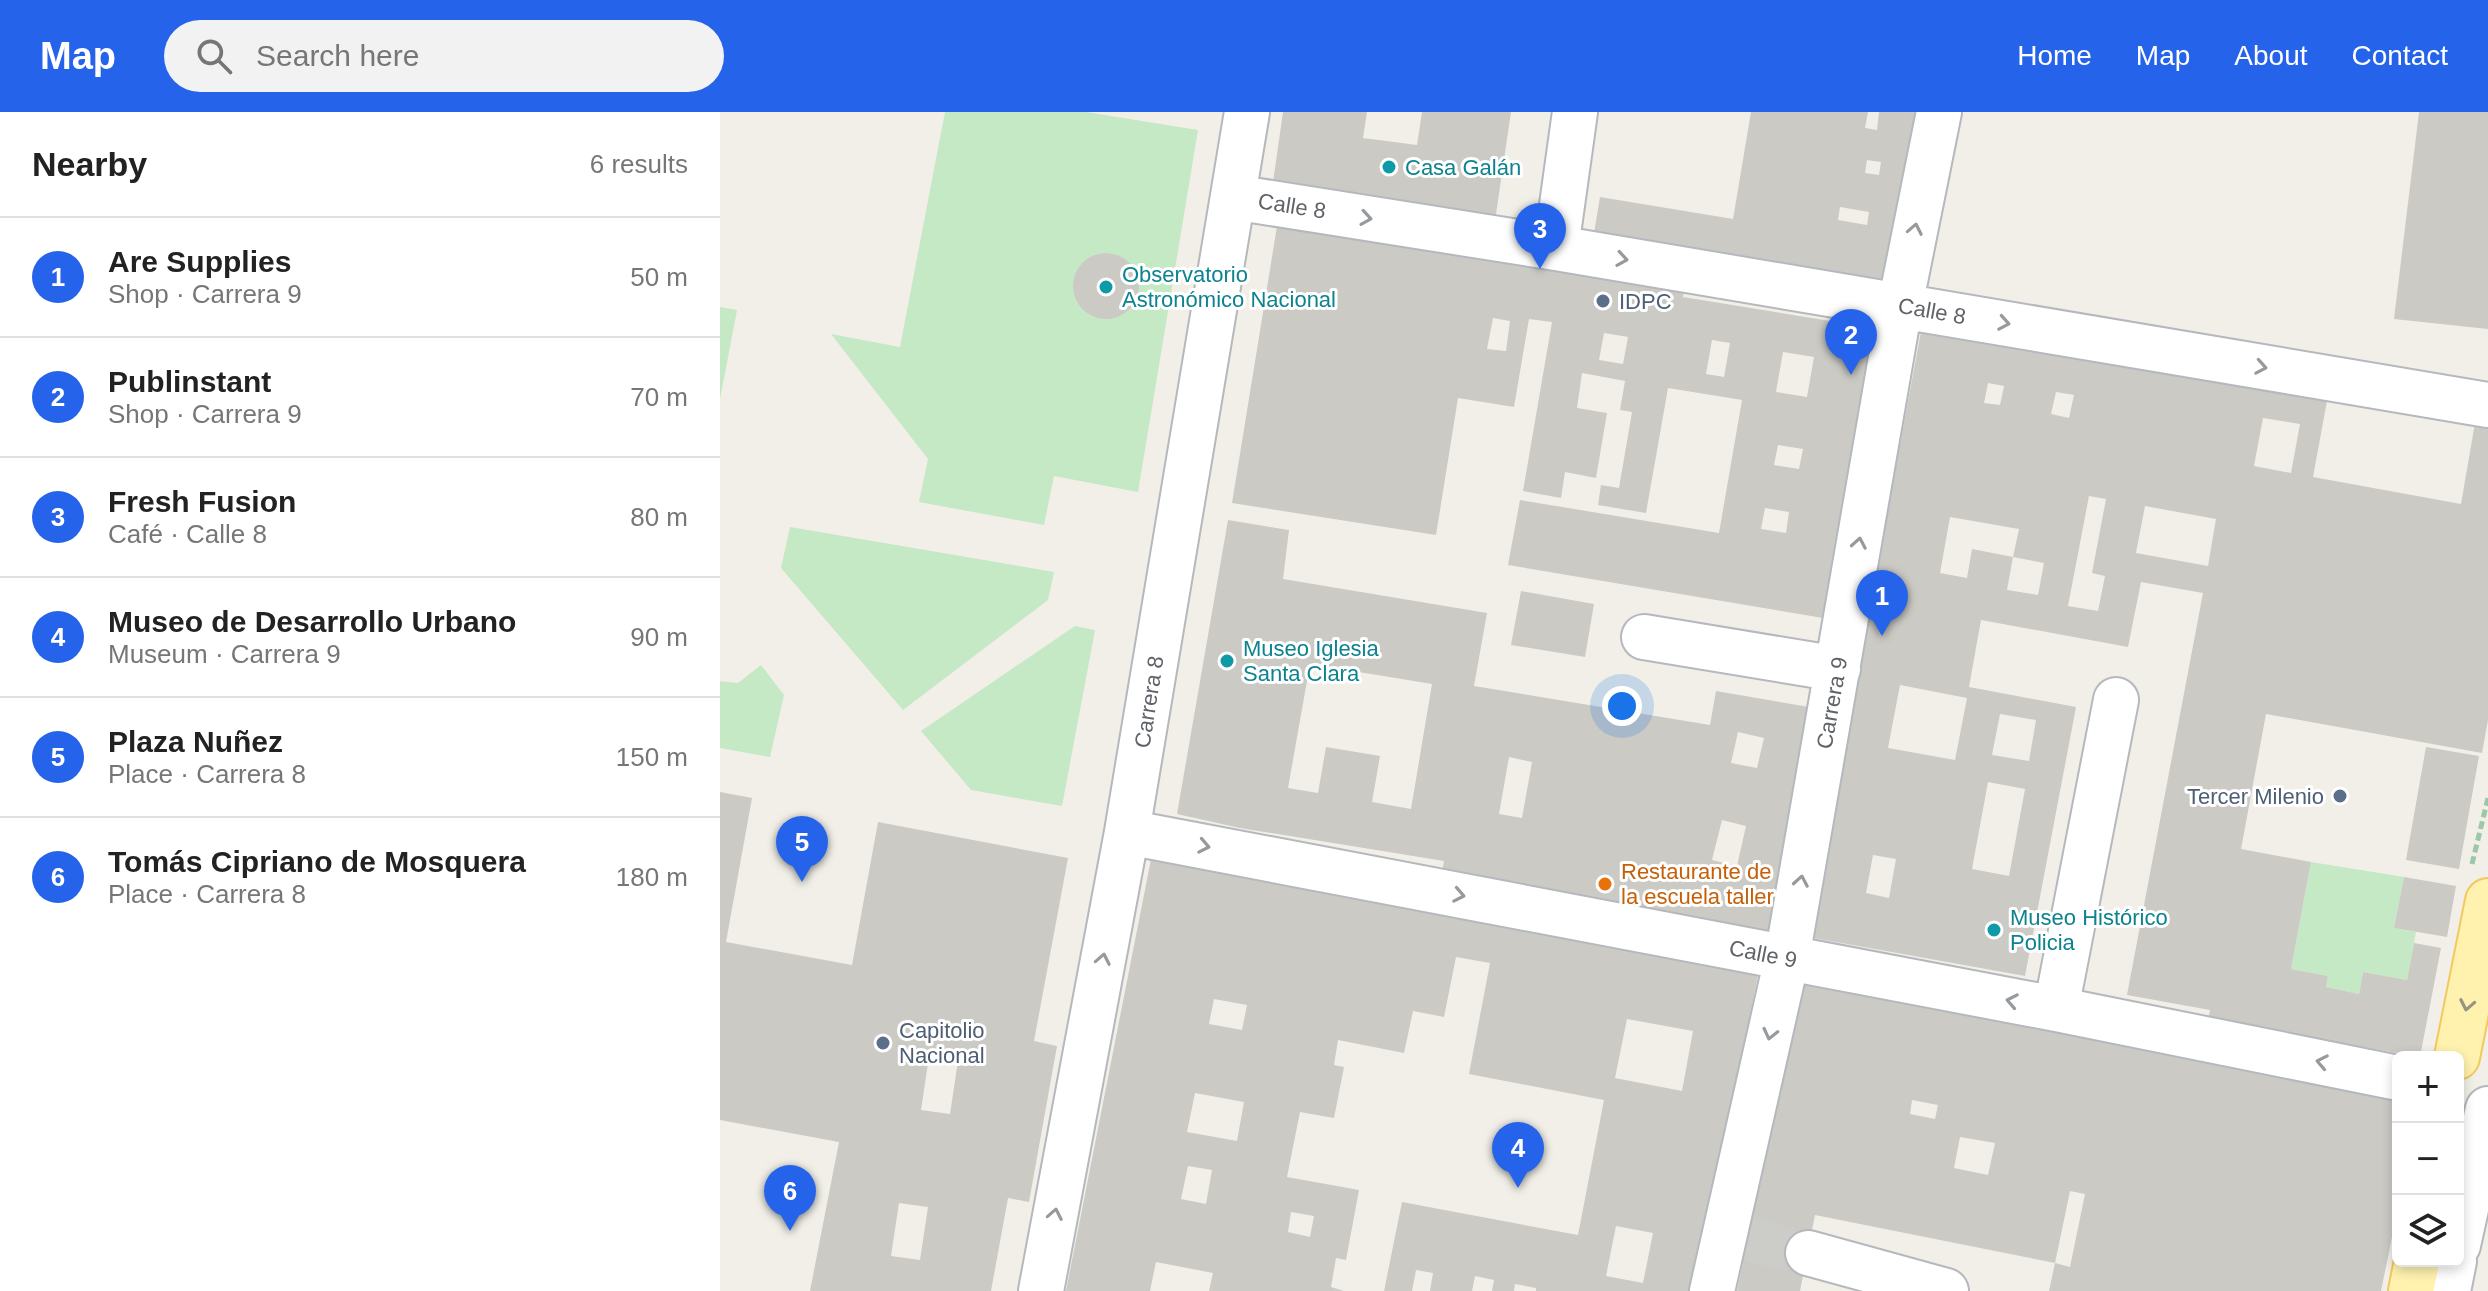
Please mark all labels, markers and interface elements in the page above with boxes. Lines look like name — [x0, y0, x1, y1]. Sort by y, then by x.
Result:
search box — [164, 20, 724, 92]
icon: search — [192, 34, 236, 78]
text: Map — [40, 35, 116, 77]
text: Search here — [256, 39, 419, 72]
text: Home — [2017, 40, 2092, 71]
text: Map — [2136, 40, 2190, 71]
text: About — [2234, 40, 2308, 71]
text: Contact — [2352, 40, 2448, 71]
text: Nearby — [32, 145, 147, 183]
text: 6 results — [590, 149, 688, 179]
place label: Casa Galán — [1405, 155, 1521, 180]
marker: Casa Galán — [1380, 158, 1398, 176]
street label: Calle 8 — [1256, 188, 1328, 224]
pin: 3 — [1514, 203, 1566, 269]
one-way arrow — [1359, 209, 1372, 226]
one-way arrow — [1906, 223, 1923, 237]
text: Are Supplies — [108, 245, 291, 278]
one-way arrow — [1615, 250, 1629, 267]
text: 1 — [51, 262, 65, 292]
text: 50 m — [630, 262, 688, 292]
place label: Observatorio Astronómico Nacional — [1122, 262, 1336, 312]
marker: Observatorio Astronómico Nacional — [1097, 278, 1115, 296]
text: Shop · Carrera 9 — [108, 279, 302, 309]
place label: IDPC — [1619, 289, 1672, 314]
marker: IDPC — [1594, 292, 1612, 310]
street label: Calle 8 — [1896, 293, 1968, 329]
pin: 2 — [1825, 309, 1877, 375]
one-way arrow — [1998, 314, 2011, 331]
one-way arrow — [2254, 357, 2268, 374]
text: Publinstant — [108, 365, 271, 398]
text: 2 — [51, 382, 65, 412]
text: 70 m — [630, 382, 688, 412]
text: Shop · Carrera 9 — [108, 399, 302, 429]
text: Fresh Fusion — [108, 485, 296, 518]
text: 3 — [51, 502, 65, 532]
text: 80 m — [630, 502, 688, 532]
text: Café · Calle 8 — [108, 519, 267, 549]
one-way arrow — [1850, 536, 1867, 549]
pin: 1 — [1856, 570, 1908, 636]
text: Museo de Desarrollo Urbano — [108, 605, 516, 638]
text: 4 — [51, 622, 65, 652]
text: 90 m — [630, 622, 688, 652]
place label: Museo Iglesia Santa Clara — [1243, 636, 1380, 686]
text: Museum · Carrera 9 — [108, 639, 341, 669]
marker: Museo Iglesia Santa Clara — [1218, 652, 1236, 670]
street label: Carrera 8 — [1129, 654, 1169, 750]
street label: Carrera 9 — [1812, 655, 1852, 751]
your location — [1602, 686, 1642, 726]
text: Plaza Nuñez — [108, 725, 283, 758]
text: 5 — [51, 742, 65, 772]
text: 150 m — [616, 742, 688, 772]
text: Place · Carrera 8 — [108, 759, 306, 789]
place label: Tercer Milenio — [2187, 784, 2324, 809]
marker: Tercer Milenio — [2331, 787, 2349, 805]
pin: 5 — [776, 816, 828, 882]
one-way arrow — [1197, 837, 1211, 854]
text: Tomás Cipriano de Mosquera — [108, 845, 526, 878]
place label: Restaurante de la escuela taller — [1621, 859, 1774, 909]
text: 6 — [51, 862, 65, 892]
text: 180 m — [616, 862, 688, 892]
marker: Restaurante de la escuela taller — [1596, 875, 1614, 893]
one-way arrow — [1791, 875, 1808, 888]
text: Place · Carrera 8 — [108, 879, 306, 909]
one-way arrow — [1452, 886, 1466, 903]
place label: Museo Histórico Policia — [2010, 905, 2168, 955]
marker: Museo Histórico Policia — [1985, 921, 2003, 939]
street label: Calle 9 — [1727, 935, 1799, 973]
one-way arrow — [1094, 952, 1111, 966]
one-way arrow — [2005, 993, 2019, 1010]
one-way arrow — [2460, 998, 2477, 1012]
place label: Capitolio Nacional — [899, 1018, 985, 1068]
one-way arrow — [1762, 1027, 1779, 1041]
marker: Capitolio Nacional — [874, 1034, 892, 1052]
map controls — [2392, 1051, 2464, 1267]
button: + — [2392, 1051, 2464, 1123]
one-way arrow — [2315, 1055, 2328, 1072]
pin: 4 — [1492, 1122, 1544, 1188]
button: − — [2392, 1123, 2464, 1195]
pin: 6 — [764, 1165, 816, 1231]
button: layers — [2392, 1195, 2464, 1267]
one-way arrow — [1046, 1208, 1063, 1221]

